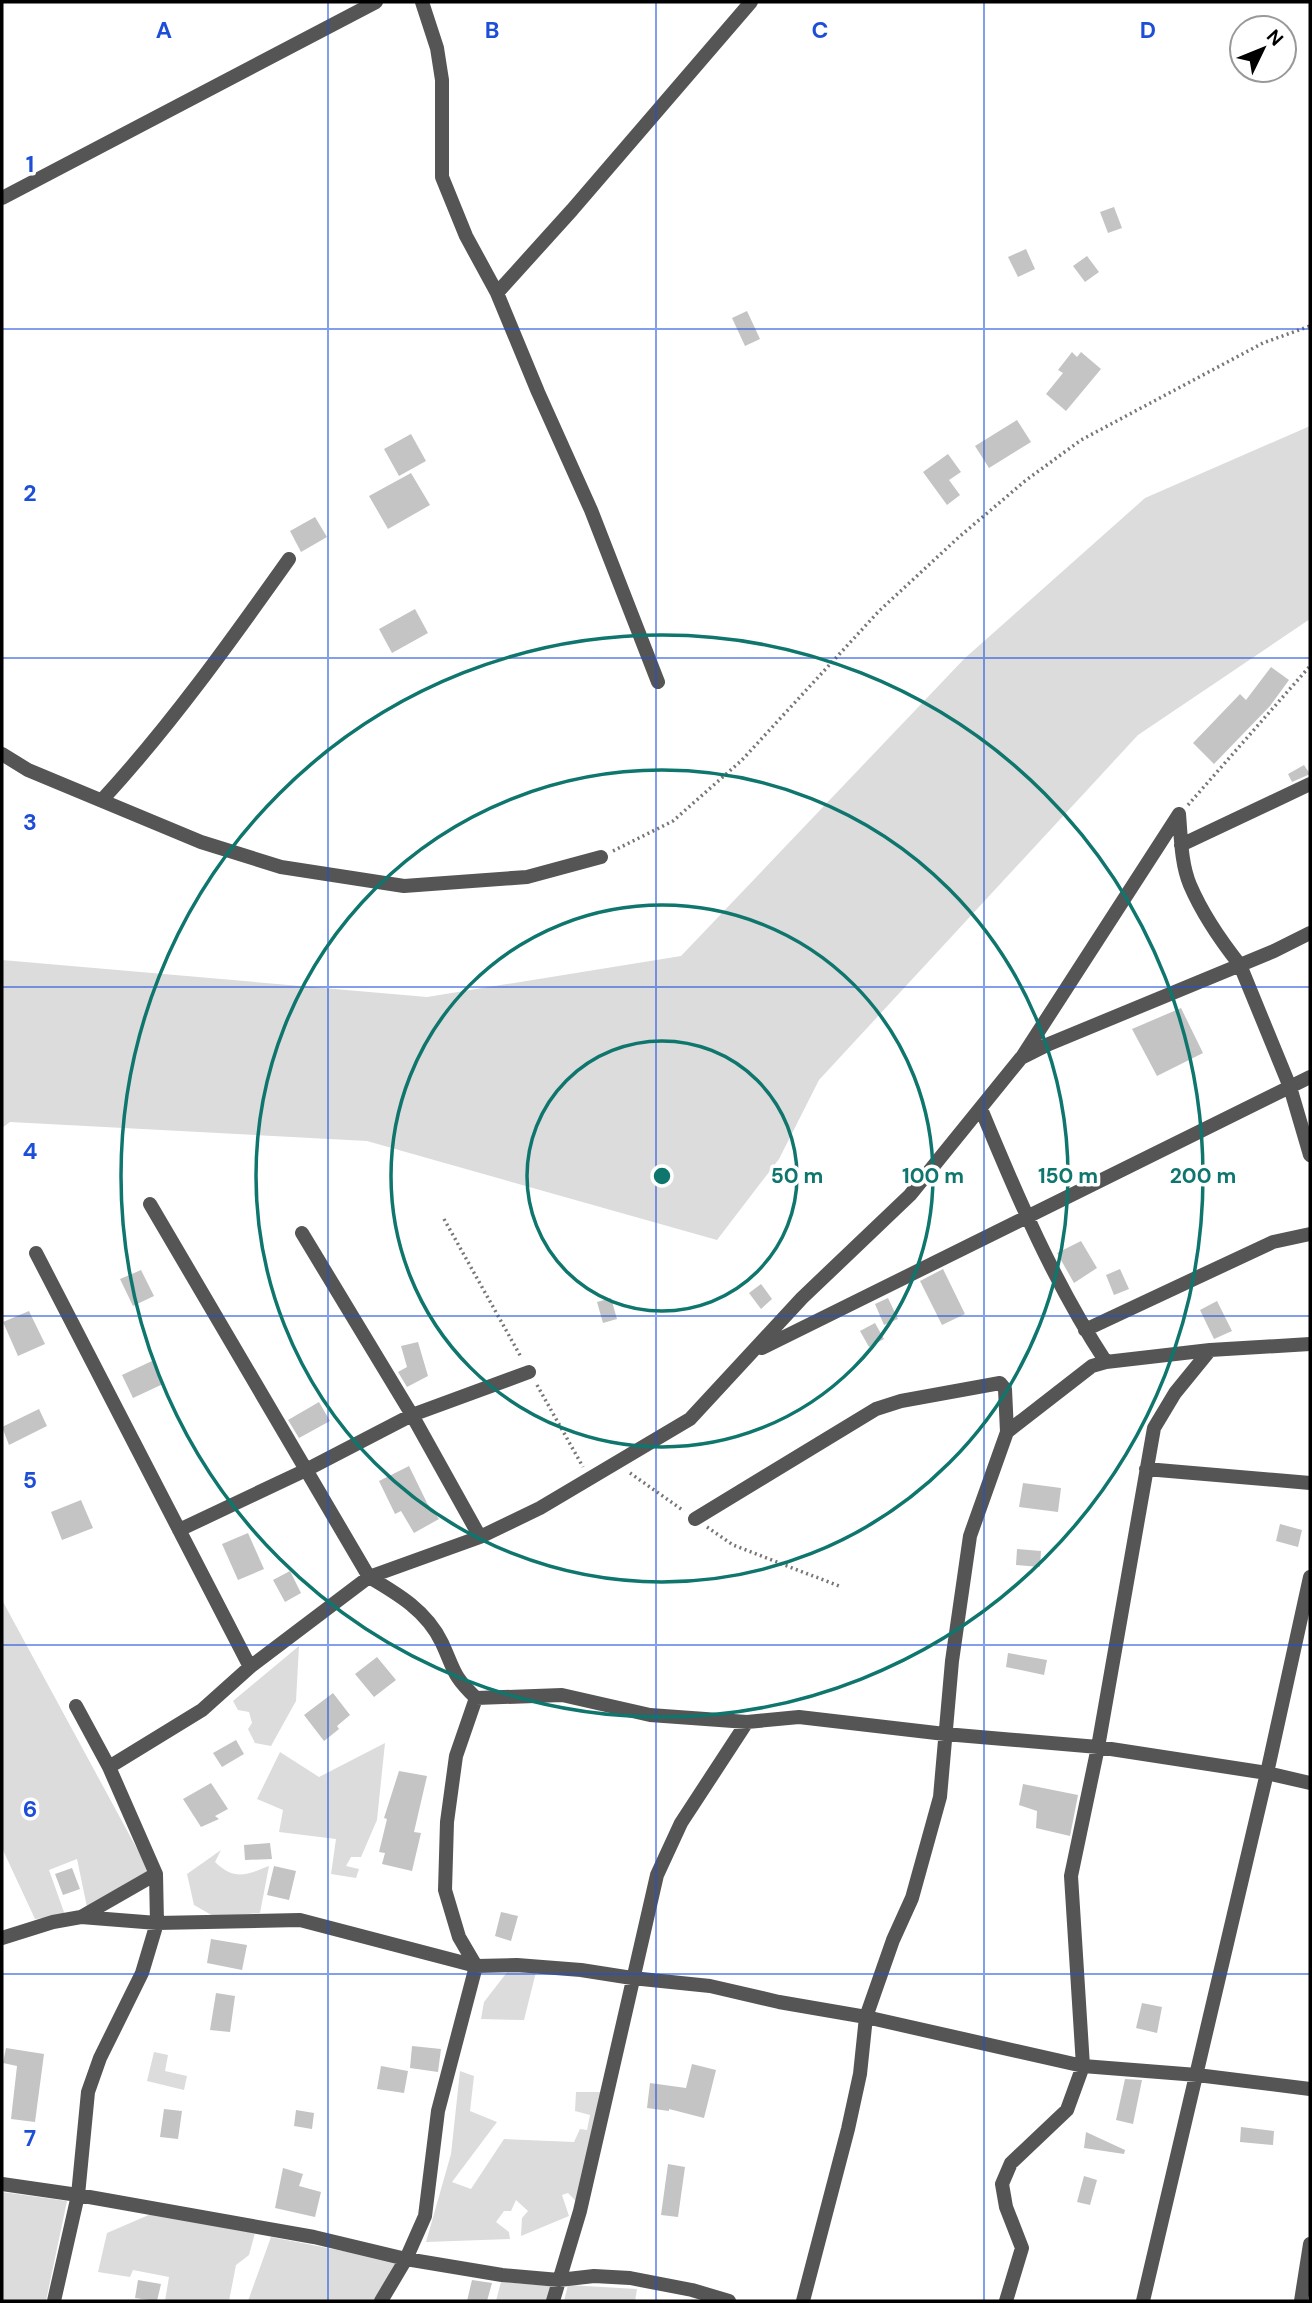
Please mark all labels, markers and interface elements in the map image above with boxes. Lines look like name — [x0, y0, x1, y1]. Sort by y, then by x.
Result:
north arrow — [1228, 14, 1298, 84]
text: A — [156, 15, 172, 45]
text: B — [485, 15, 499, 45]
text: C — [812, 15, 828, 45]
text: D — [1140, 15, 1156, 45]
text: N — [1261, 24, 1289, 51]
text: 1 — [26, 149, 34, 179]
text: 2 — [23, 478, 37, 508]
text: 3 — [23, 807, 37, 837]
text: 4 — [23, 1136, 38, 1166]
text: 50 m — [771, 1162, 823, 1190]
text: 100 m — [902, 1162, 964, 1190]
text: 150 m — [1038, 1162, 1098, 1190]
text: 200 m — [1170, 1162, 1236, 1190]
centre of rings — [650, 1164, 674, 1188]
text: 5 — [23, 1465, 37, 1495]
text: 6 — [23, 1794, 37, 1824]
text: 7 — [24, 2123, 36, 2153]

